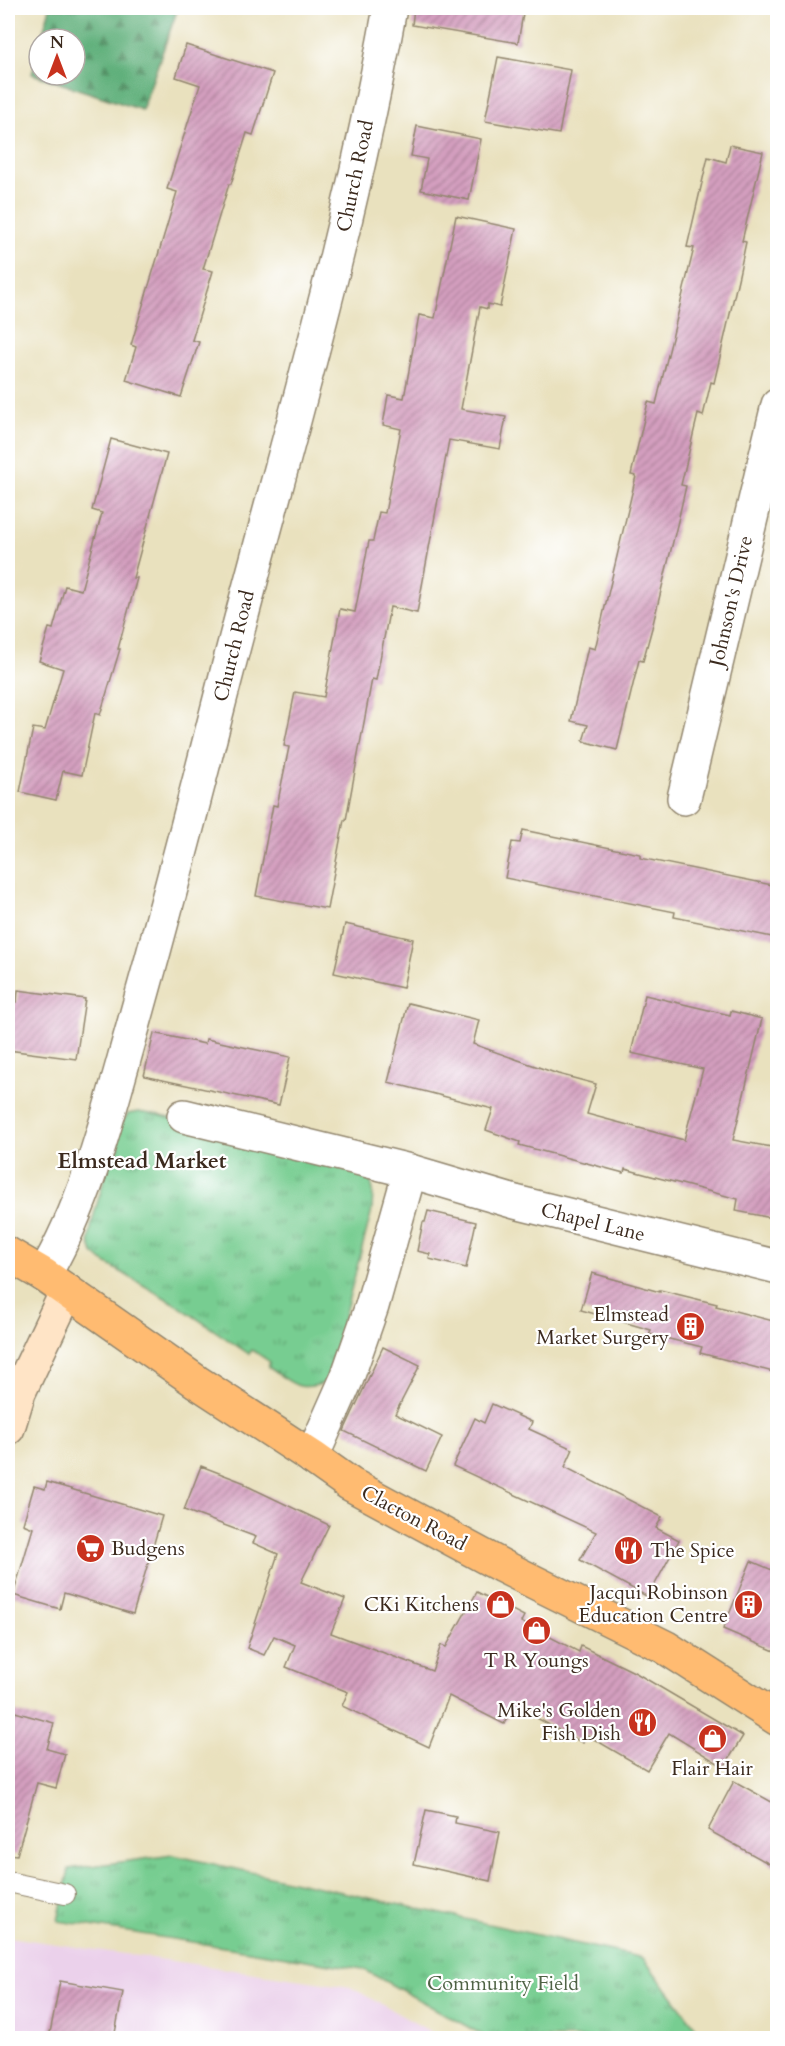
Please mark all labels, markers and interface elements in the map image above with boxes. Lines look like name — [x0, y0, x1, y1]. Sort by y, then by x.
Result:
north arrow — [27, 27, 87, 87]
text: N — [50, 32, 64, 54]
street label: Church Road — [330, 117, 380, 235]
street label: Johnson's Drive — [702, 533, 759, 672]
street label: Church Road — [207, 587, 261, 705]
district label: Elmstead Market — [57, 1146, 227, 1176]
street label: Chapel Lane — [538, 1196, 648, 1248]
place label: Elmstead Market Surgery — [536, 1301, 669, 1351]
building icon: Elmstead Market Surgery — [674, 1310, 706, 1342]
street label: Clacton Road — [356, 1479, 472, 1557]
supermarket icon: Budgens — [74, 1532, 106, 1564]
restaurant icon: The Spice — [613, 1534, 645, 1566]
place label: Budgens — [111, 1535, 185, 1562]
place label: The Spice — [650, 1537, 735, 1564]
place label: Jacqui Robinson Education Centre — [578, 1579, 729, 1629]
shop icon: CKi Kitchens — [484, 1588, 516, 1620]
building icon: Jacqui Robinson Education Centre — [733, 1588, 765, 1620]
place label: CKi Kitchens — [364, 1591, 479, 1618]
shop icon: T R Youngs — [520, 1614, 552, 1646]
place label: T R Youngs — [483, 1647, 589, 1674]
place label: Mike's Golden Fish Dish — [497, 1697, 622, 1747]
restaurant icon: Mike's Golden Fish Dish — [626, 1706, 658, 1738]
shop icon: Flair Hair — [696, 1722, 728, 1754]
place label: Flair Hair — [671, 1755, 754, 1782]
park label: Community Field — [427, 1970, 579, 1997]

